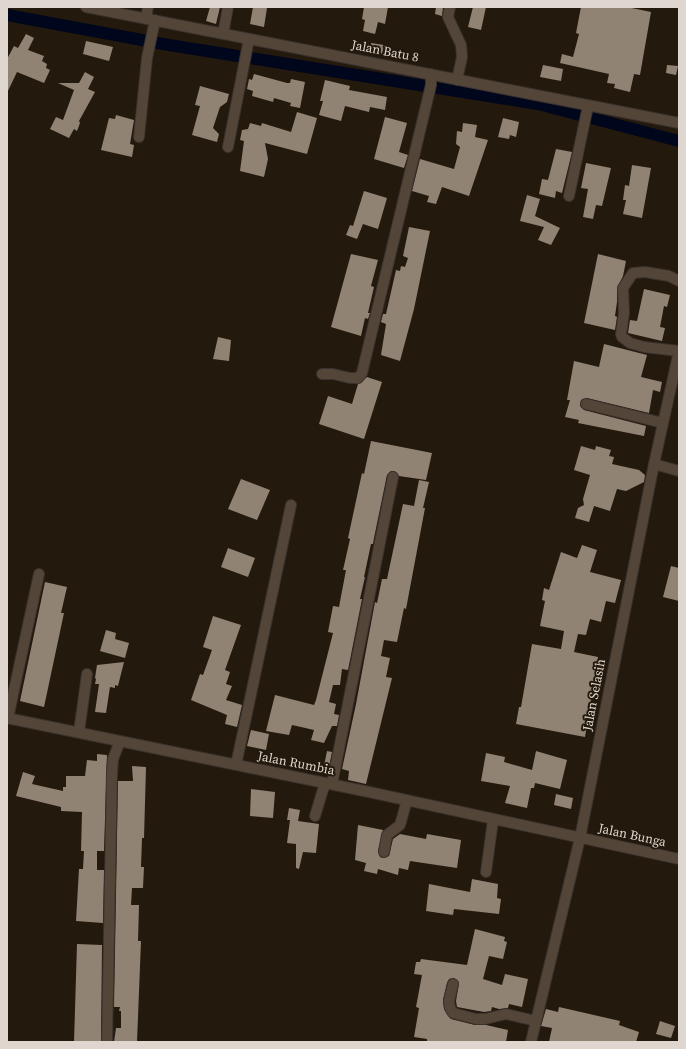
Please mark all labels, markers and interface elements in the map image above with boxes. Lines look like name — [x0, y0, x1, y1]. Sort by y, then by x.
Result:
street label: Jalan Batu 8 — [350, 38, 420, 66]
street label: Jalan Selasih — [580, 658, 610, 732]
street label: Jalan Rumbia — [256, 749, 336, 779]
street label: Jalan Bunga — [597, 821, 667, 851]

